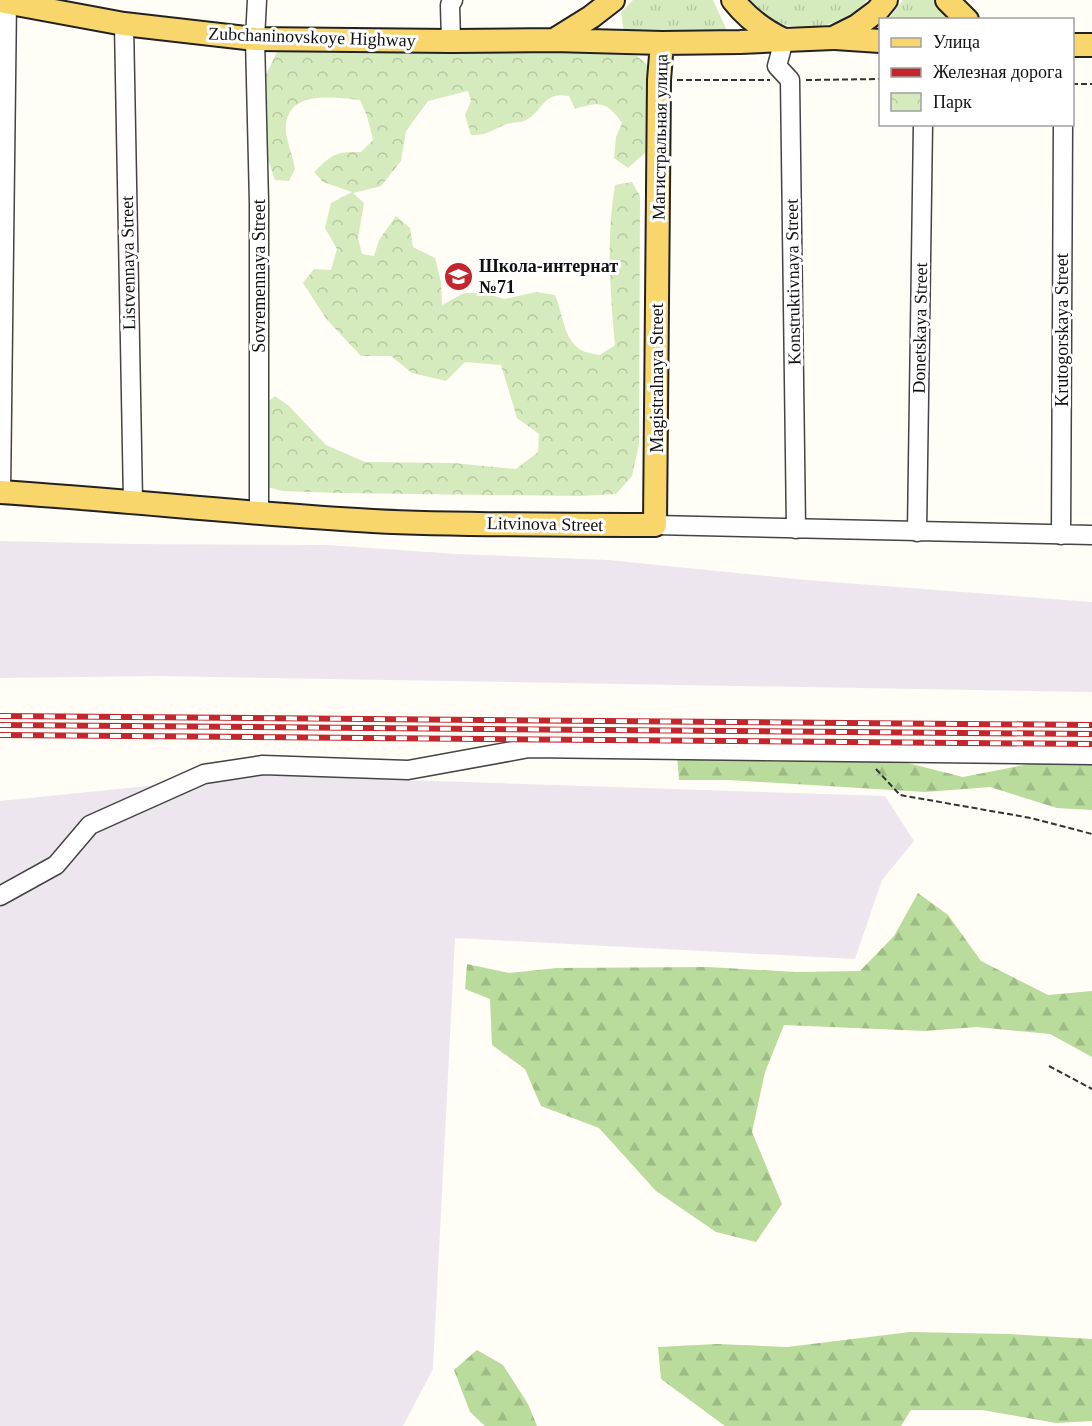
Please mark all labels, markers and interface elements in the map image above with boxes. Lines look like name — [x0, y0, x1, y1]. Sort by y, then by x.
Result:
legend — [879, 18, 1074, 126]
street label: Zubchaninovskoye Highway — [208, 23, 416, 51]
text: Улица — [933, 32, 980, 52]
street label: Магистральная улица — [649, 54, 671, 220]
text: Железная дорога — [933, 62, 1062, 82]
text: Парк — [933, 92, 972, 112]
street label: Listvennaya Street — [117, 196, 139, 330]
street label: Sovremennaya Street — [249, 199, 269, 353]
street label: Konstruktivnaya Street — [782, 199, 804, 365]
street label: Krutogorskaya Street — [1052, 253, 1072, 407]
place label: Школа-интернат №71 — [479, 256, 618, 297]
school or university icon: Школа-интернат №71 — [442, 260, 474, 292]
street label: Donetskaya Street — [909, 262, 931, 394]
street label: Magistralnaya Street — [647, 303, 667, 453]
street label: Litvinova Street — [487, 513, 603, 535]

